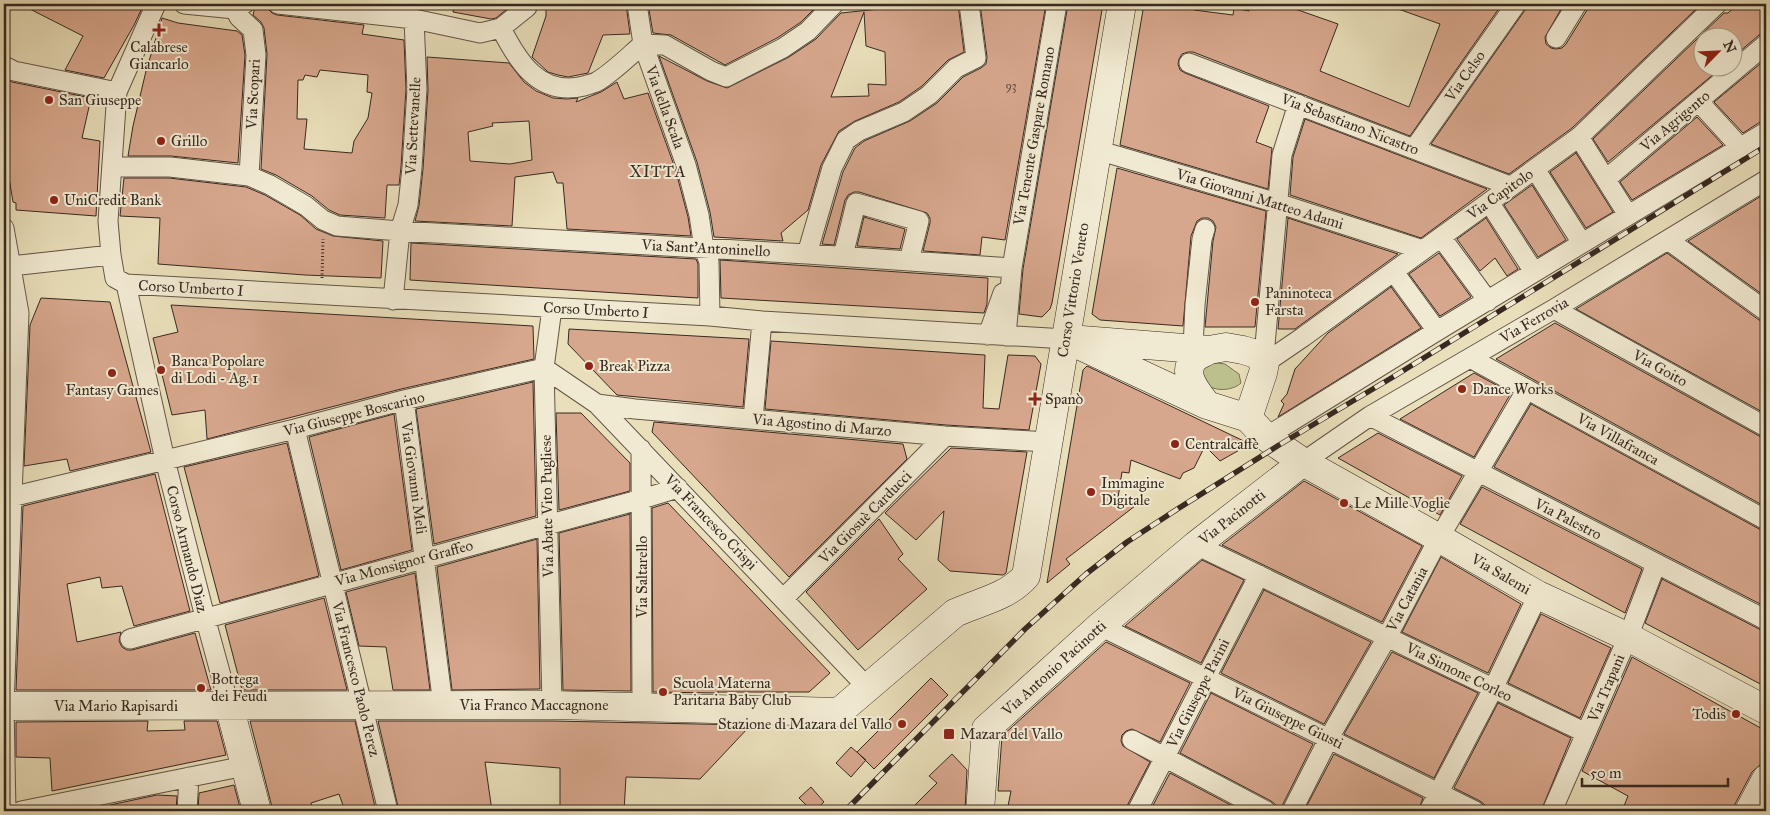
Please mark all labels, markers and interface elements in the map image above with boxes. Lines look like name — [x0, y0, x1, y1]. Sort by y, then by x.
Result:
marker: Calabrese Giancarlo — [153, 24, 165, 36]
north arrow — [1692, 28, 1742, 78]
place label: Calabrese Giancarlo — [129, 38, 189, 73]
text: N — [1719, 38, 1740, 56]
street label: Via Tenente Gaspare Romano — [1009, 45, 1059, 228]
street label: Via Celso — [1440, 47, 1489, 106]
street label: Via Scopari — [242, 58, 264, 131]
street label: Via della Scala — [641, 62, 689, 152]
street label: Via Settevanelle — [401, 77, 425, 176]
house number: 93 — [1005, 79, 1017, 93]
street label: Via Agrigento — [1636, 87, 1714, 156]
street label: Via Sebastiano Nicastro — [1278, 89, 1422, 159]
place label: San Giuseppe — [59, 91, 141, 109]
marker: San Giuseppe — [43, 94, 55, 106]
place label: Grillo — [171, 132, 208, 150]
marker: Grillo — [155, 135, 167, 147]
district label: XITTA — [630, 162, 686, 181]
street label: Via Capitolo — [1463, 164, 1537, 224]
street label: Via Giovanni Matteo Adami — [1173, 165, 1346, 233]
place label: UniCredit Bank — [64, 191, 161, 209]
marker: UniCredit Bank — [48, 194, 60, 206]
street label: Corso Vittorio Veneto — [1053, 221, 1093, 359]
street label: Via Sant'Antoninello — [640, 236, 771, 260]
street label: Corso Umberto I — [138, 276, 244, 300]
place label: Paninoteca Farsta — [1265, 284, 1333, 319]
street label: Via Ferrovia — [1496, 293, 1572, 347]
marker: Paninoteca Farsta — [1249, 296, 1261, 308]
street label: Corso Umberto I — [543, 298, 649, 322]
street label: Via Goito — [1629, 345, 1691, 391]
place label: Banca Popolare di Lodi - Ag. 1 — [171, 352, 264, 387]
place label: Break Pizza — [599, 357, 671, 375]
marker: Break Pizza — [583, 360, 595, 372]
marker: Banca Popolare di Lodi - Ag. 1 — [155, 364, 167, 376]
marker: Fantasy Games — [106, 367, 118, 379]
place label: Dance Works — [1472, 380, 1553, 398]
place label: Fantasy Games — [66, 381, 158, 399]
marker: Dance Works — [1456, 383, 1468, 395]
street label: Via Giuseppe Boscarino — [281, 388, 427, 440]
place label: Spanò — [1045, 390, 1084, 408]
marker: Spanò — [1029, 393, 1041, 405]
street label: Via Villafranca — [1573, 409, 1663, 469]
street label: Via Agostino di Marzo — [751, 410, 893, 440]
street label: Via Giovanni Meli — [397, 420, 431, 535]
street label: Via Abate Vito Pugliese — [537, 434, 557, 579]
place label: Centralcaffè — [1185, 435, 1259, 453]
marker: Centralcaffè — [1169, 438, 1181, 450]
street label: Via Giosuè Carducci — [814, 467, 915, 568]
street label: Via Francesco Crispi — [660, 470, 761, 574]
place label: Immagine Digitale — [1101, 474, 1164, 509]
street label: Corso Armando Diaz — [163, 484, 212, 614]
street label: Via Pacinotti — [1194, 485, 1269, 549]
marker: Immagine Digitale — [1085, 486, 1097, 498]
place label: Le Mille Voglie — [1354, 494, 1450, 512]
street label: Via Palestro — [1530, 494, 1605, 544]
marker: Le Mille Voglie — [1338, 497, 1350, 509]
street label: Via Monsignor Graffeo — [332, 536, 475, 590]
street label: Via Saltarello — [633, 536, 651, 619]
street label: Via Salemi — [1467, 549, 1534, 598]
street label: Via Catania — [1382, 563, 1432, 635]
street label: Via Francesco Paolo Perez — [328, 599, 384, 758]
street label: Via Antonio Pacinotti — [997, 616, 1110, 720]
street label: Via Giuseppe Parini — [1162, 635, 1233, 751]
street label: Via Simone Corleo — [1402, 638, 1515, 706]
street label: Via Trapani — [1583, 651, 1628, 726]
place label: Bottega dei Feudi — [211, 670, 267, 705]
place label: Scuola Materna Paritaria Baby Club — [673, 674, 791, 709]
marker: Bottega dei Feudi — [195, 682, 207, 694]
street label: Via Giuseppe Giusti — [1229, 683, 1346, 753]
marker: Scuola Materna Paritaria Baby Club — [657, 686, 669, 698]
street label: Via Franco Maccagnone — [459, 696, 608, 714]
street label: Via Mario Rapisardi — [53, 697, 178, 715]
place label: Todis — [1692, 705, 1726, 723]
marker: Todis — [1730, 708, 1742, 720]
place label: Stazione di Mazara del Vallo — [718, 715, 892, 733]
marker: Stazione di Mazara del Vallo — [896, 718, 908, 730]
place label: Mazara del Vallo — [960, 725, 1063, 743]
marker: Mazara del Vallo — [942, 727, 956, 741]
scale bar — [1582, 755, 1729, 787]
text: 50 m — [1590, 764, 1622, 782]

